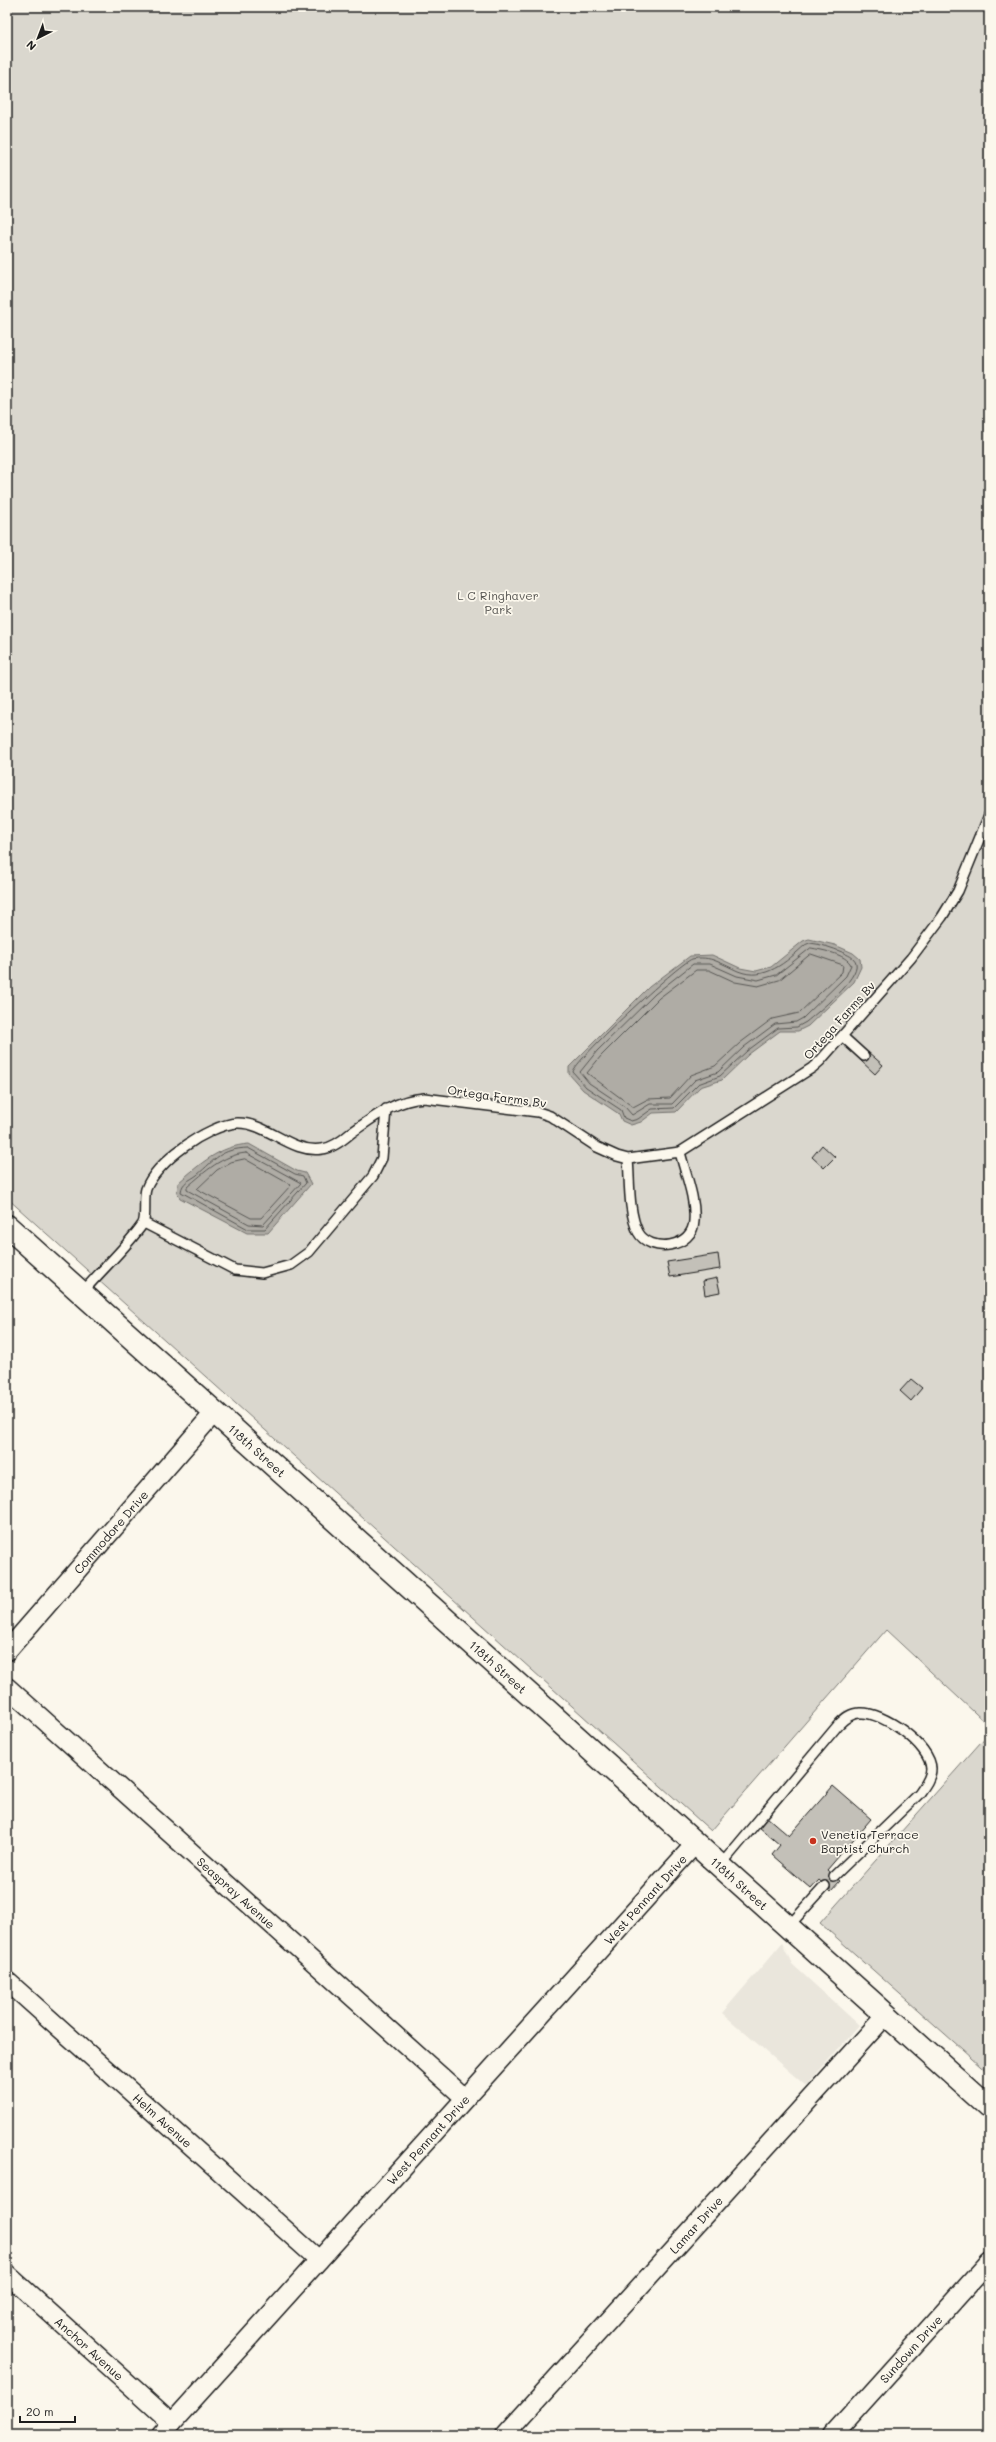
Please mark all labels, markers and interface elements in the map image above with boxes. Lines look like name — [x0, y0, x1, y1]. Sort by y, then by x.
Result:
north arrow — [18, 18, 58, 58]
text: N — [23, 37, 39, 54]
park label: L C Ringhaver Park — [457, 587, 539, 617]
street label: Ortega Farms Bv — [800, 978, 878, 1062]
street label: Ortega Farms Bv — [446, 1081, 548, 1111]
street label: 118th Street — [225, 1420, 289, 1480]
street label: Commodore Drive — [70, 1487, 151, 1577]
street label: 118th Street — [466, 1637, 530, 1697]
place label: Venetia Terrace Baptist Church — [821, 1826, 919, 1856]
marker: Venetia Terrace Baptist Church — [808, 1836, 818, 1846]
street label: West Pennant Drive — [600, 1851, 690, 1948]
street label: Seaspray Avenue — [194, 1853, 279, 1932]
street label: 118th Street — [707, 1853, 772, 1913]
street label: Helm Avenue — [130, 2090, 196, 2151]
street label: West Pennant Drive — [383, 2091, 473, 2188]
street label: Lamar Drive — [666, 2192, 726, 2257]
street label: Sundown Drive — [876, 2311, 946, 2386]
street label: Anchor Avenue — [52, 2313, 127, 2384]
scale bar — [20, 2398, 75, 2424]
text: 20 m — [26, 2403, 54, 2419]

